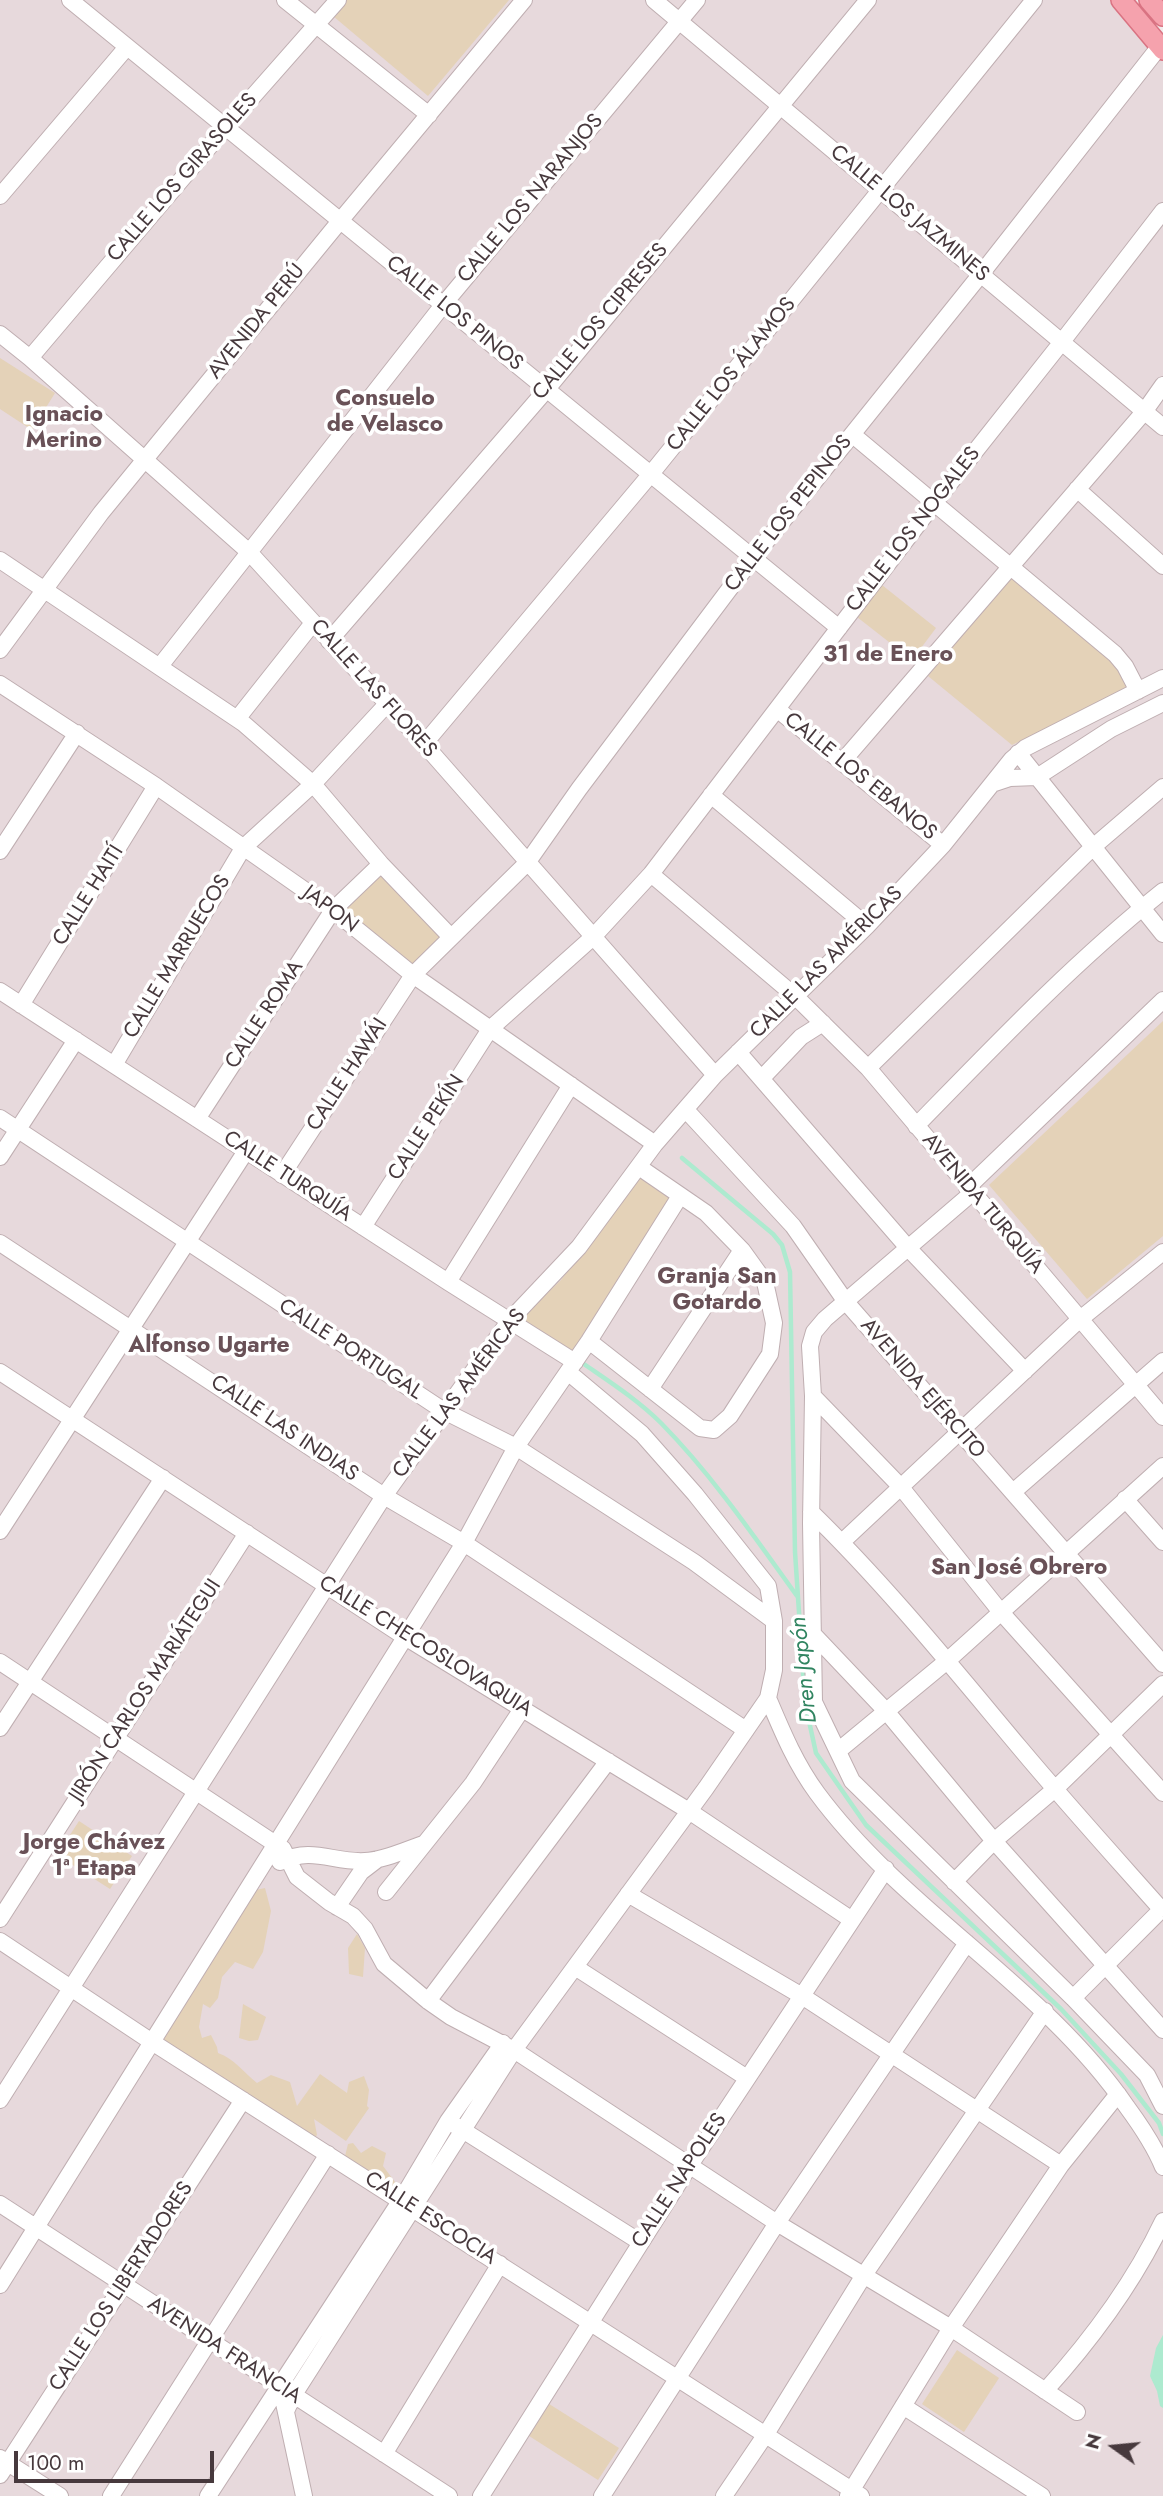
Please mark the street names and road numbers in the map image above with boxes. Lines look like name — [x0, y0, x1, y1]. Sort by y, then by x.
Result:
street label: CALLE LOS GIRASOLES — [103, 88, 263, 268]
street label: CALLE LOS NARANJOS — [453, 109, 609, 289]
street label: CALLE LOS JAZMINES — [824, 140, 994, 288]
street label: CALLE LOS CIPRESES — [528, 239, 674, 405]
street label: CALLE LOS PINOS — [380, 251, 528, 377]
street label: AVENIDA PERÚ — [203, 260, 311, 384]
street label: CALLE LOS ÁLAMOS — [662, 293, 802, 457]
street label: CALLE LOS PEPINOS — [720, 431, 858, 597]
street label: CALLE LOS NOGALES — [842, 442, 986, 618]
street label: CALLE LAS FLORES — [304, 615, 442, 763]
street label: CALLE LOS EBANOS — [779, 708, 941, 846]
street label: CALLE HAITÍ — [48, 841, 130, 951]
street label: CALLE MARRUECOS — [119, 871, 237, 1043]
street label: JAPON — [297, 881, 363, 939]
street label: CALLE LAS AMÉRICAS — [746, 882, 908, 1044]
street label: CALLE ROMA — [221, 956, 309, 1074]
street label: CALLE HAWÁI — [302, 1014, 394, 1136]
street label: CALLE PEKÍN — [383, 1070, 471, 1186]
street label: CALLE TURQUÍA — [218, 1126, 356, 1228]
street label: AVENIDA TURQUÍA — [916, 1129, 1048, 1279]
street label: CALLE PORTUGAL — [273, 1294, 427, 1406]
street label: CALLE LAS AMÉRICAS — [388, 1304, 532, 1484]
street label: AVENIDA EJÉRCITO — [854, 1314, 990, 1464]
street label: CALLE LAS INDIAS — [205, 1370, 363, 1488]
street label: CALLE CHECOSLOVAQUIA — [314, 1571, 536, 1723]
street label: JIRÓN CARLOS MARIÁTEGUI — [65, 1575, 227, 1807]
street label: CALLE NAPOLES — [627, 2109, 733, 2253]
street label: CALLE ESCOCIA — [359, 2167, 501, 2271]
street label: CALLE LOS LIBERTADORES — [45, 2178, 199, 2396]
street label: AVENIDA FRANCIA — [142, 2292, 306, 2410]

